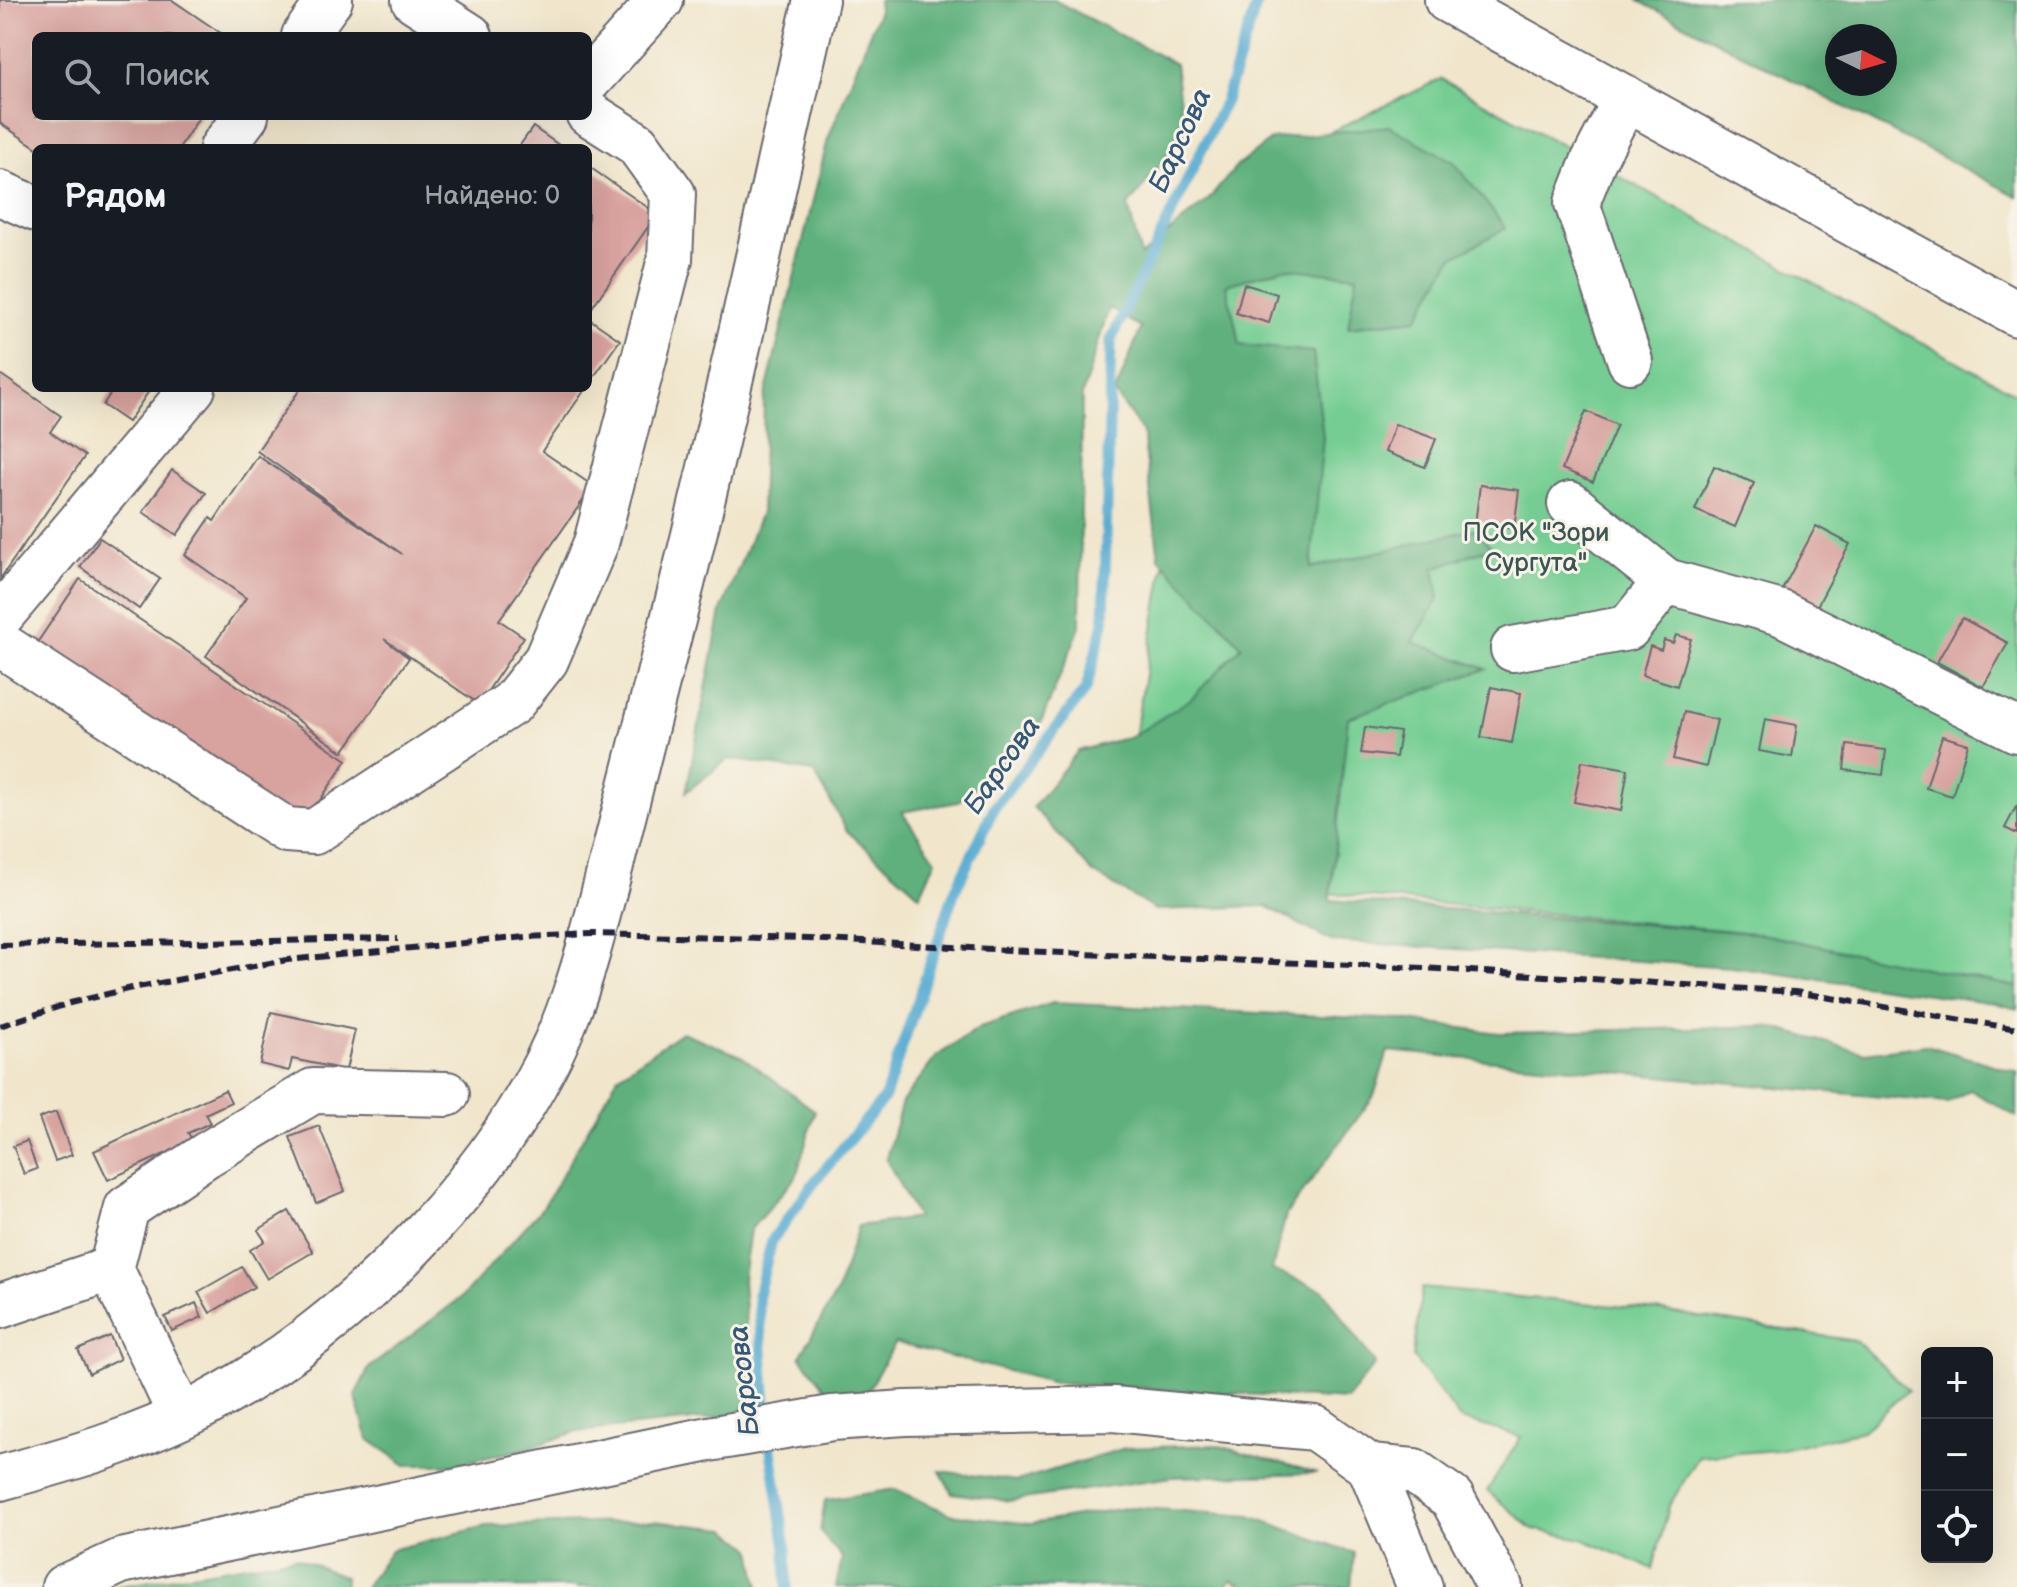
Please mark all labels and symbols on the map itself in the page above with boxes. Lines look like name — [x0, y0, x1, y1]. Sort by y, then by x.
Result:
north arrow — [1825, 24, 1897, 96]
water label: Барсова — [1142, 83, 1219, 198]
park label: ПСОК "Зори Сургута" — [1462, 518, 1610, 579]
water label: Барсова — [957, 711, 1048, 821]
water label: Барсова — [722, 1324, 767, 1438]

